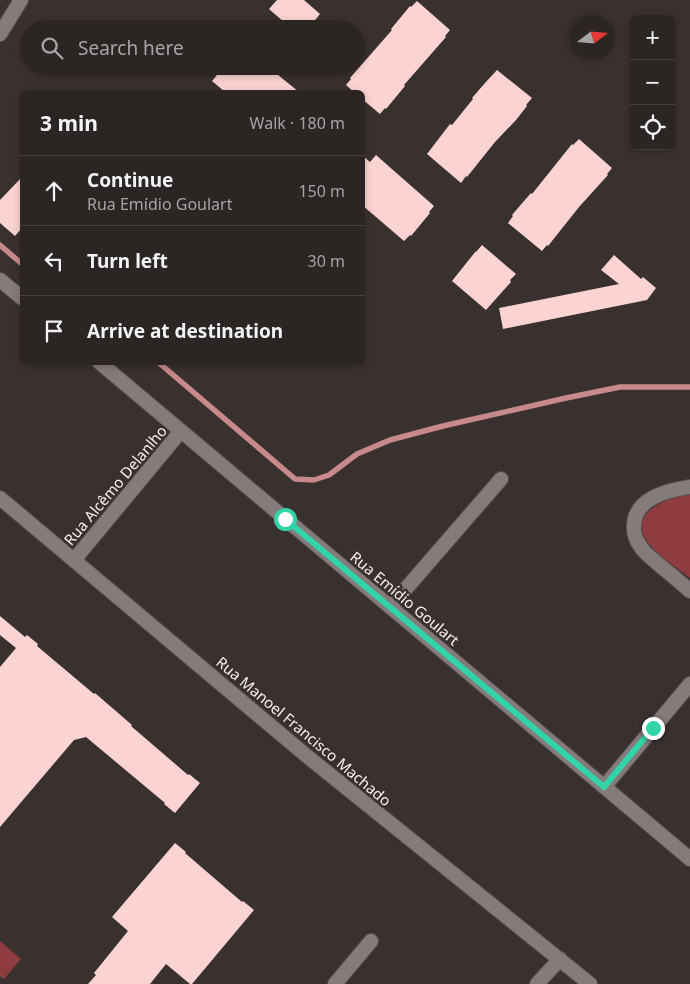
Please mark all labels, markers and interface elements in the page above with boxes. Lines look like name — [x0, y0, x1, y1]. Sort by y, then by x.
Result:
north arrow — [570, 15, 615, 60]
map controls — [630, 15, 675, 150]
button: + — [630, 15, 675, 60]
search box — [20, 20, 365, 75]
icon: search — [38, 34, 66, 62]
text: Search here — [78, 35, 184, 61]
button: − — [630, 60, 675, 105]
button: locate — [630, 105, 675, 150]
text: 3 min — [40, 109, 98, 137]
text: Walk · 180 m — [250, 112, 345, 134]
text: Continue — [87, 167, 173, 193]
icon: ahead — [40, 177, 68, 205]
text: 150 m — [298, 180, 345, 202]
text: Rua Emídio Goulart — [87, 193, 232, 215]
icon: left — [40, 247, 68, 275]
text: Turn left — [87, 248, 168, 274]
text: 30 m — [308, 250, 345, 272]
icon: arrive — [40, 317, 68, 345]
text: Arrive at destination — [87, 318, 283, 344]
street label: Rua Alcêmo Delanlho — [59, 421, 171, 549]
route start — [274, 508, 297, 531]
street label: Rua Emídio Goulart — [346, 547, 464, 650]
street label: Rua Manoel Francisco Machado — [212, 652, 396, 810]
route end — [642, 717, 665, 740]

